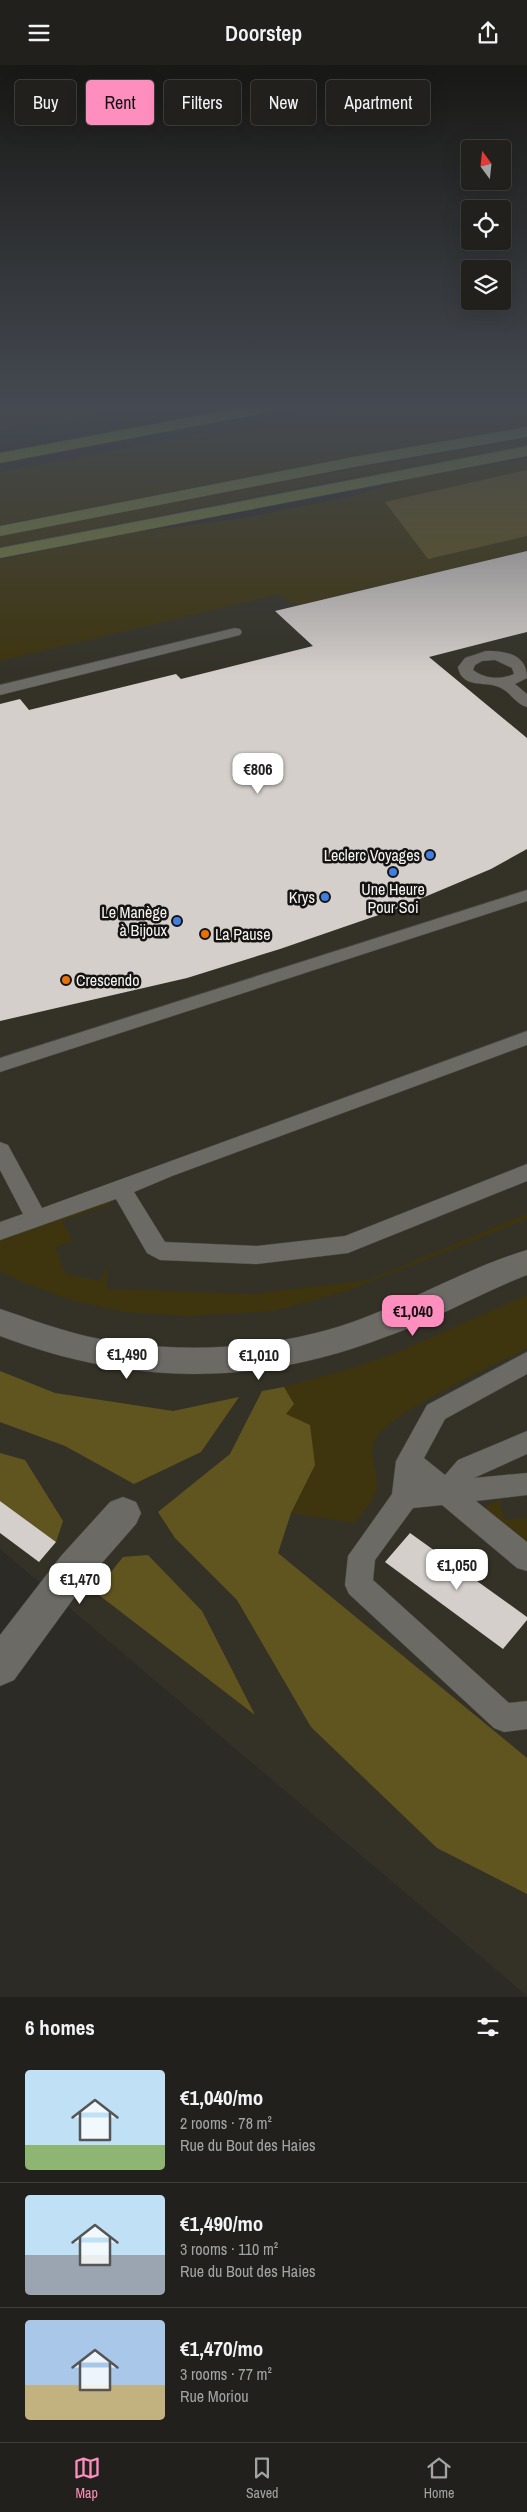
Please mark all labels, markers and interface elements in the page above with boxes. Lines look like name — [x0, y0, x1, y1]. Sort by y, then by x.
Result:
text: Doorstep — [225, 18, 302, 48]
icon: menu — [25, 19, 53, 47]
icon: share — [474, 19, 502, 47]
chip: Buy — [15, 80, 76, 125]
chip: Rent — [86, 80, 154, 125]
chip: Filters — [164, 80, 241, 125]
chip: New — [251, 80, 316, 125]
chip: Apartment — [326, 80, 430, 125]
north arrow — [461, 140, 511, 190]
map controls — [461, 140, 511, 310]
button: locate — [461, 200, 511, 250]
button: layers — [461, 260, 511, 310]
pin: €806 — [228, 753, 288, 795]
text: €806 — [243, 758, 273, 780]
place label: Leclerc Voyages — [324, 844, 420, 866]
marker: Leclerc Voyages — [424, 849, 436, 861]
marker: Une Heure Pour Soi — [387, 866, 399, 878]
place label: Une Heure Pour Soi — [361, 878, 425, 918]
place label: Krys — [289, 886, 315, 908]
marker: Krys — [319, 891, 331, 903]
place label: Le Manège à Bijoux — [101, 901, 167, 941]
marker: Le Manège à Bijoux — [171, 915, 183, 927]
place label: La Pause — [215, 923, 270, 945]
marker: La Pause — [199, 928, 211, 940]
place label: Crescendo — [76, 969, 139, 991]
marker: Crescendo — [60, 974, 72, 986]
pin: €1,040 — [372, 1295, 454, 1337]
text: €1,040 — [393, 1300, 433, 1322]
pin: €1,490 — [86, 1337, 168, 1380]
pin: €1,010 — [218, 1339, 300, 1381]
text: €1,490 — [107, 1343, 147, 1365]
text: €1,010 — [239, 1344, 279, 1366]
pin: €1,050 — [416, 1549, 498, 1591]
text: €1,050 — [437, 1554, 477, 1576]
pin: €1,470 — [39, 1563, 121, 1605]
text: €1,470 — [60, 1568, 100, 1590]
text: 6 homes — [25, 2013, 95, 2042]
icon: filters — [474, 2013, 502, 2041]
text: €1,040/mo — [180, 2083, 263, 2112]
icon: home — [65, 2090, 125, 2150]
text: 2 rooms · 78 m² — [180, 2112, 272, 2134]
text: Rue du Bout des Haies — [180, 2134, 316, 2156]
text: €1,490/mo — [180, 2209, 263, 2238]
icon: home — [65, 2215, 125, 2275]
text: 3 rooms · 110 m² — [180, 2238, 278, 2260]
text: Rue du Bout des Haies — [180, 2260, 316, 2282]
text: €1,470/mo — [180, 2334, 263, 2363]
icon: home — [65, 2340, 125, 2400]
text: 3 rooms · 77 m² — [180, 2363, 272, 2385]
text: Rue Moriou — [180, 2385, 249, 2407]
tab: Map — [73, 2454, 101, 2502]
tab: Saved — [246, 2454, 278, 2502]
tab: Home — [424, 2454, 454, 2502]

